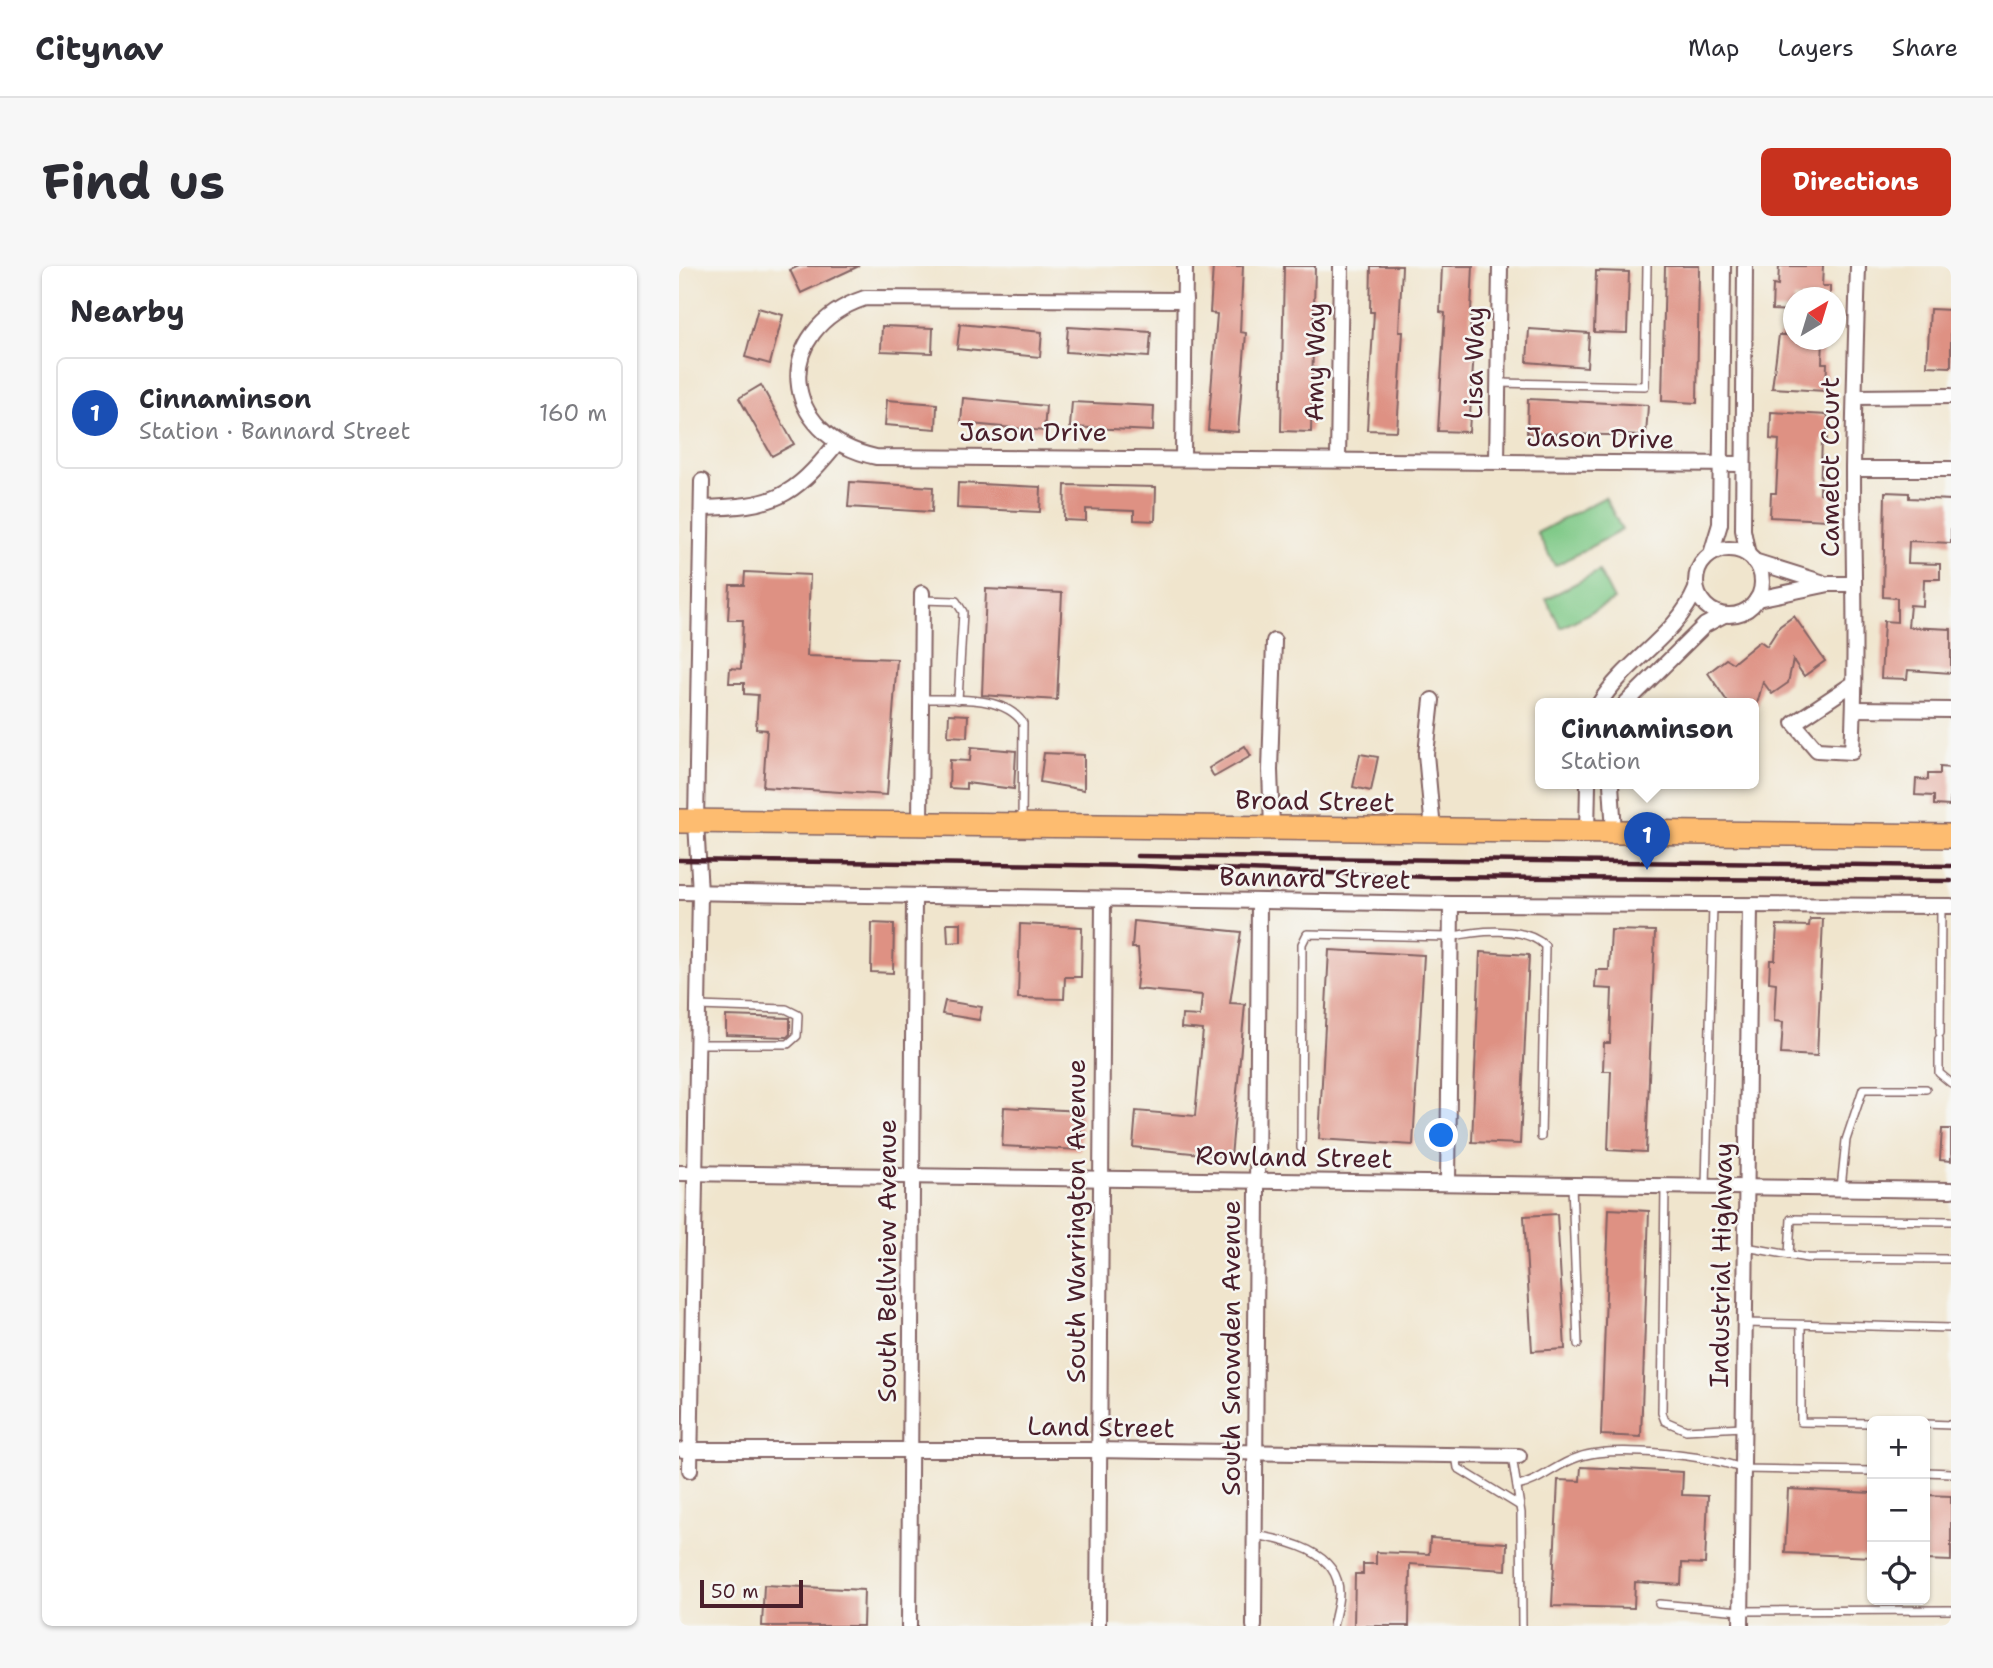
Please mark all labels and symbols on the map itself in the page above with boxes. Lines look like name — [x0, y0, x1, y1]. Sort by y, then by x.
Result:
north arrow — [1783, 287, 1846, 350]
street label: Amy Way — [1296, 302, 1333, 422]
street label: Lisa Way — [1455, 306, 1492, 420]
street label: Camelot Court — [1812, 377, 1847, 557]
street label: Jason Drive — [959, 414, 1107, 449]
street label: Jason Drive — [1526, 419, 1674, 456]
street label: Broad Street — [1235, 782, 1395, 819]
pin: 1 — [1624, 812, 1670, 870]
street label: Bannard Street — [1219, 858, 1411, 897]
street label: South Warrington Avenue — [1058, 1059, 1093, 1383]
your location — [1424, 1118, 1458, 1152]
street label: South Bellview Avenue — [869, 1119, 904, 1403]
street label: Rowland Street — [1195, 1137, 1393, 1176]
street label: Industrial Highway — [1701, 1142, 1740, 1388]
street label: South Snowden Avenue — [1213, 1200, 1248, 1496]
street label: Land Street — [1027, 1408, 1175, 1445]
scale bar — [700, 1577, 803, 1609]

